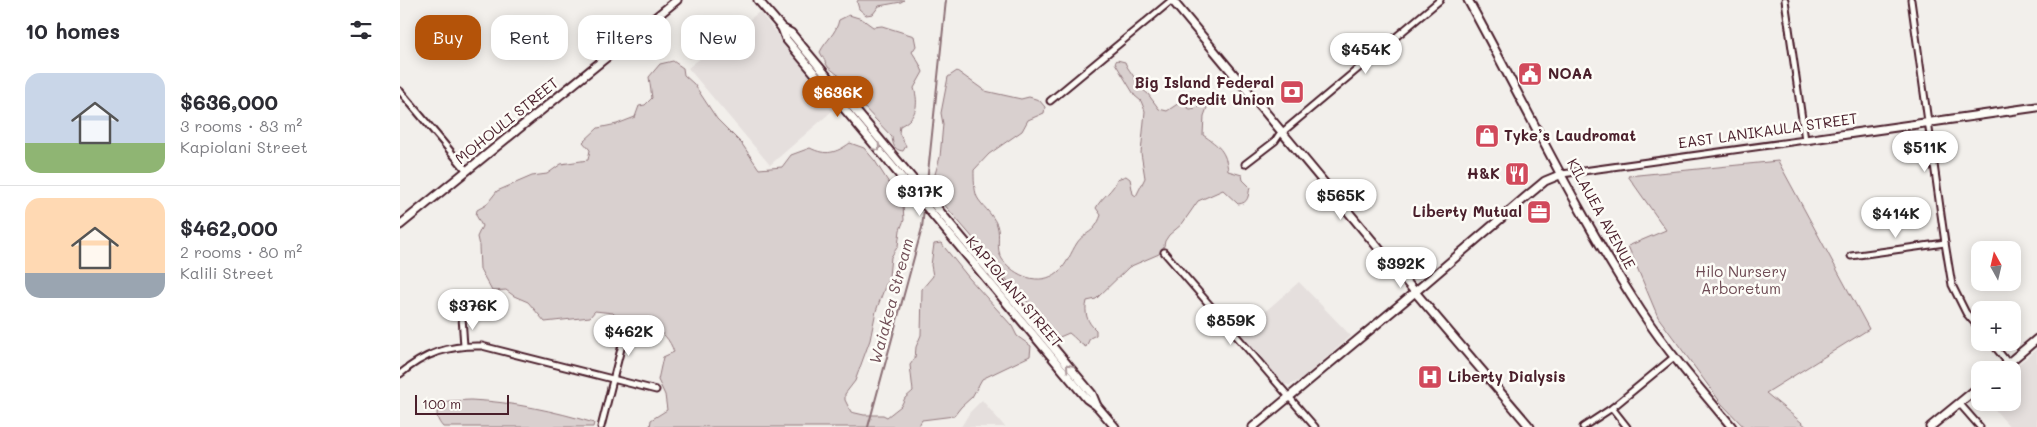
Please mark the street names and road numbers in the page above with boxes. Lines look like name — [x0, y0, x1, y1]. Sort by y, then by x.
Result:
street label: MOHOULI STREET — [450, 72, 562, 168]
street label: EAST LANIKAULA STREET — [1677, 108, 1859, 153]
street label: KILAUEA AVENUE — [1563, 155, 1641, 273]
street label: KAPIOLANI STREET — [962, 231, 1067, 351]

